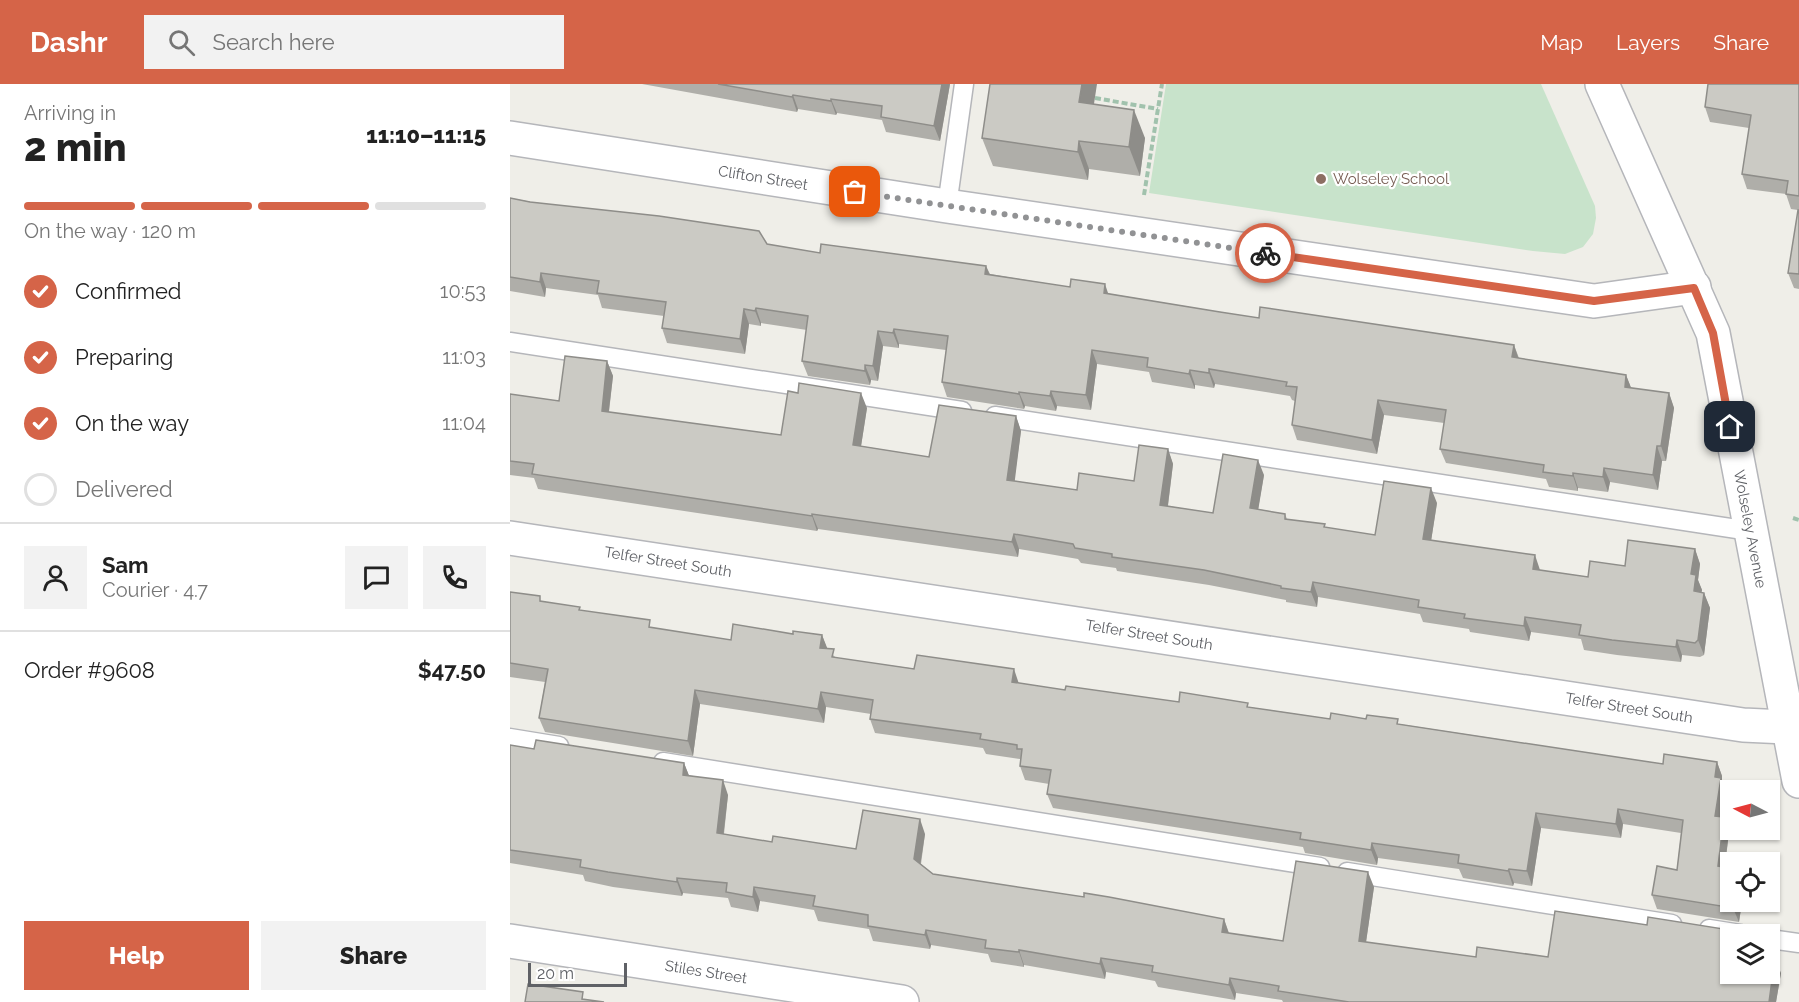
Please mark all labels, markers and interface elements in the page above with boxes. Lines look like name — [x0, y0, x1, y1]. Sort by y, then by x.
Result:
search box — [144, 15, 564, 69]
text: Dashr — [30, 26, 108, 59]
icon: search — [165, 26, 198, 59]
text: Search here — [213, 29, 335, 55]
text: Map — [1540, 30, 1583, 55]
text: Layers — [1616, 30, 1680, 55]
text: Share — [1713, 30, 1769, 55]
text: Arriving in — [24, 101, 116, 125]
text: 11:10–11:15 — [366, 122, 486, 148]
text: 2 min — [24, 124, 127, 170]
street label: Clifton Street — [717, 162, 809, 194]
pin — [829, 166, 880, 217]
place label: Wolseley School — [1333, 170, 1450, 188]
marker: Wolseley School — [1314, 172, 1328, 186]
icon: bag — [838, 175, 871, 208]
text: On the way · 120 m — [24, 219, 196, 243]
courier — [1235, 223, 1295, 283]
icon: bike — [1249, 237, 1282, 270]
icon: check — [24, 275, 57, 308]
text: Confirmed — [75, 278, 182, 304]
text: 10:53 — [440, 279, 486, 303]
icon: check — [24, 341, 57, 374]
text: Preparing — [75, 344, 173, 370]
text: 11:03 — [442, 345, 486, 369]
pin — [1704, 401, 1755, 452]
icon: check — [24, 407, 57, 440]
text: On the way — [75, 410, 189, 436]
icon: home — [1713, 410, 1746, 443]
text: 11:04 — [442, 411, 486, 435]
street label: Wolseley Avenue — [1730, 468, 1770, 590]
text: Delivered — [75, 476, 173, 502]
street label: Telfer Street South — [603, 543, 733, 581]
button: person — [24, 546, 87, 609]
button: chat — [345, 546, 408, 609]
button: phone — [423, 546, 486, 609]
text: Sam — [102, 552, 149, 578]
text: Courier · 4.7 — [102, 578, 208, 602]
street label: Telfer Street South — [1084, 616, 1214, 654]
text: Order #9608 — [24, 657, 155, 683]
text: $47.50 — [418, 657, 486, 683]
street label: Telfer Street South — [1564, 689, 1694, 727]
north arrow — [1720, 780, 1780, 840]
map controls — [1720, 780, 1780, 984]
button: locate — [1720, 852, 1780, 912]
button: Help — [24, 921, 249, 990]
button: Share — [261, 921, 486, 990]
button: layers — [1720, 924, 1780, 984]
street label: Stiles Street — [664, 957, 748, 987]
scale bar — [528, 960, 627, 988]
text: 20 m — [537, 964, 574, 983]

